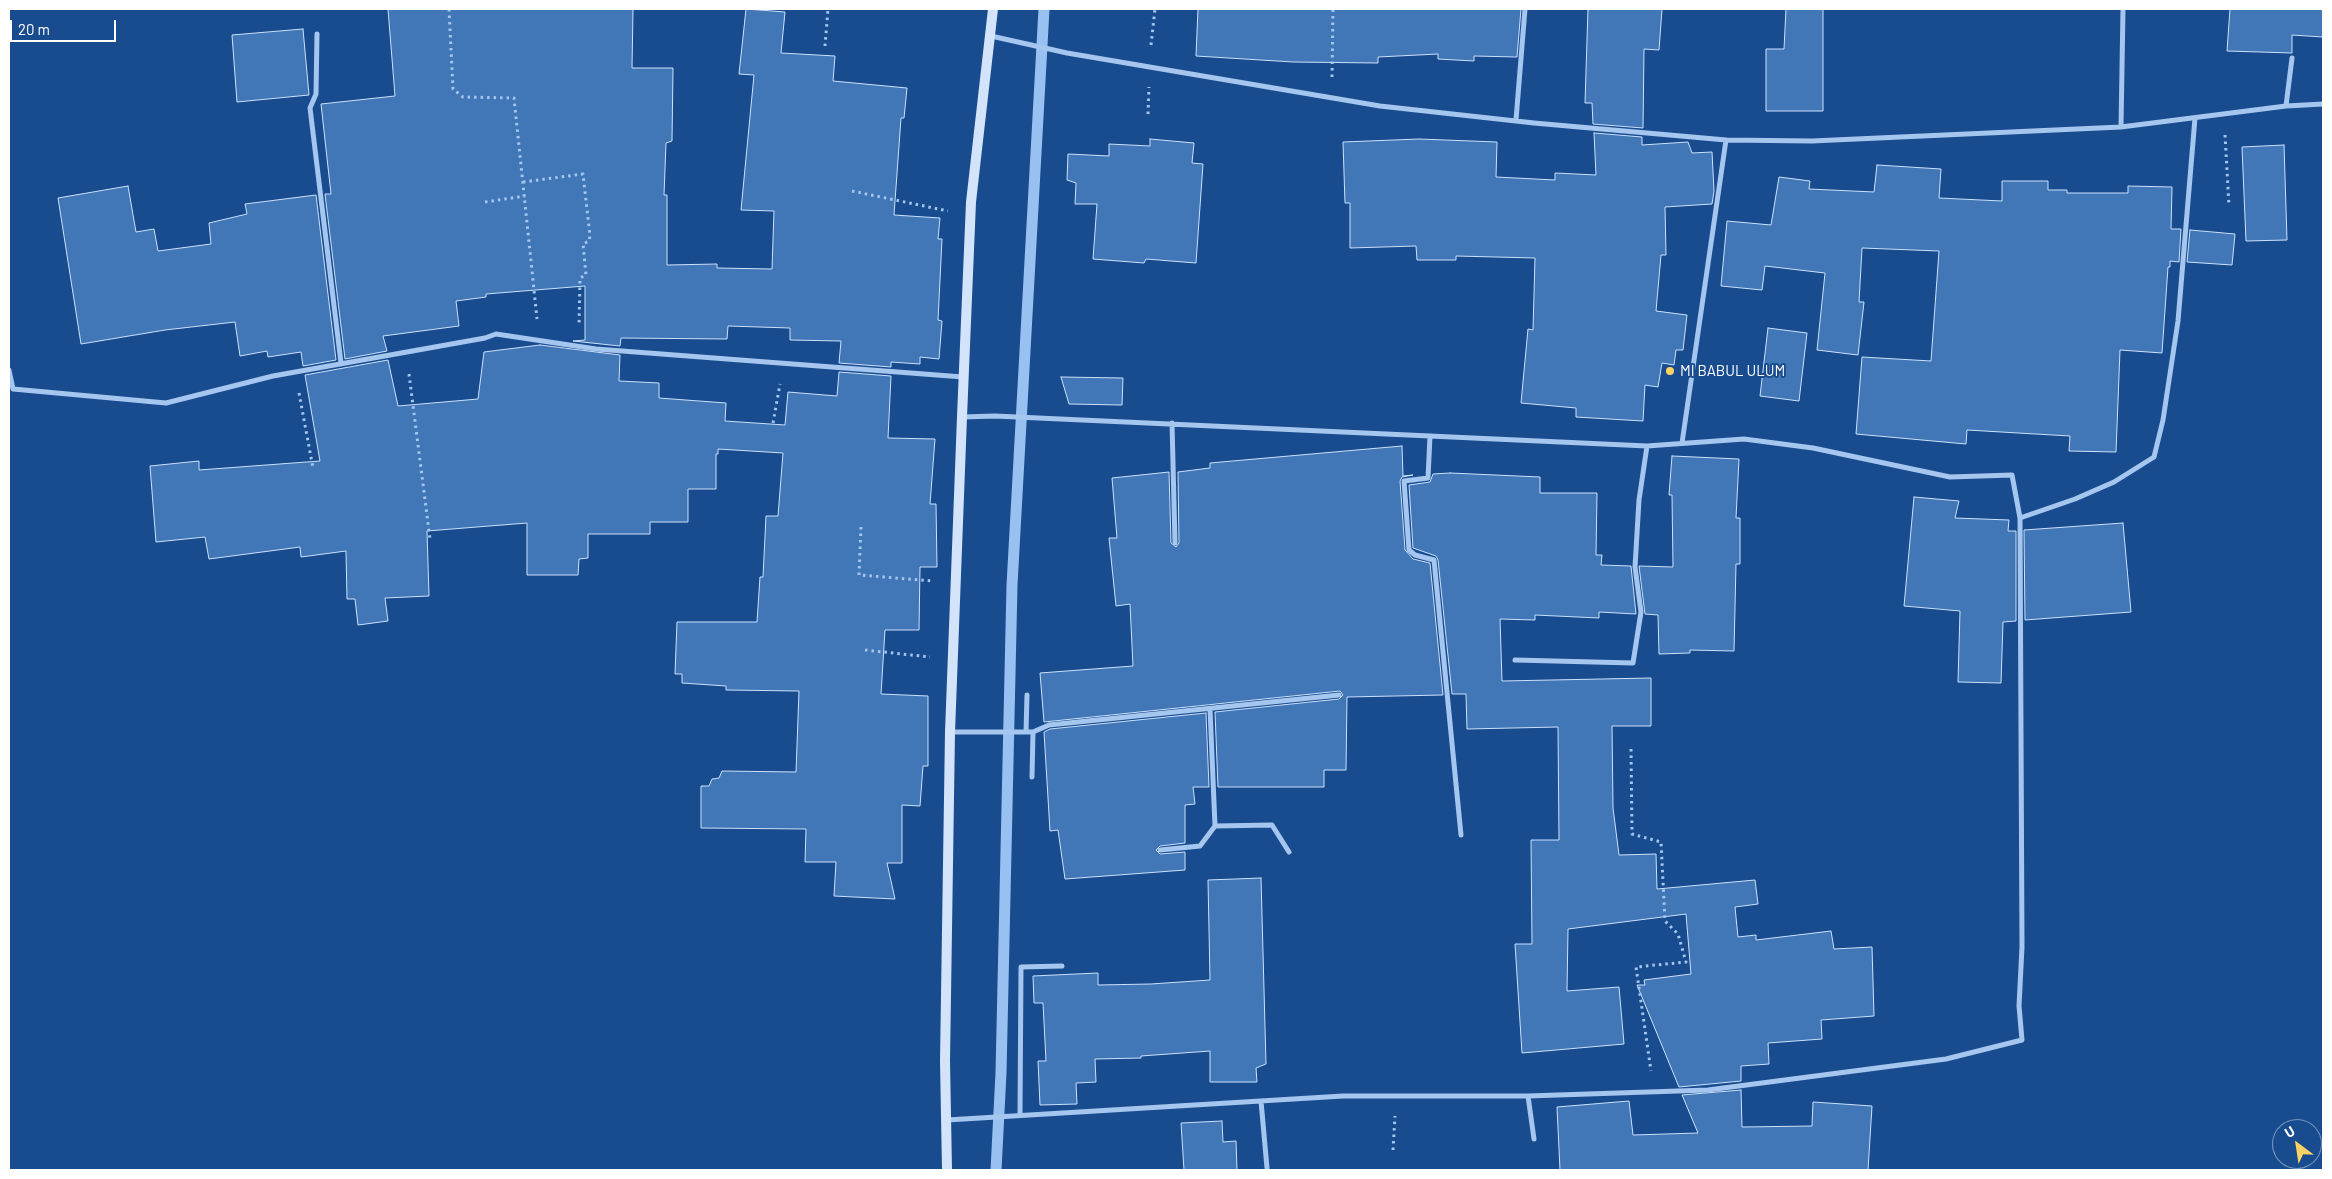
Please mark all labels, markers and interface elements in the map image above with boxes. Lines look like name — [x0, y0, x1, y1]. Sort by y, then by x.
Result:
scale bar — [12, 10, 119, 42]
text: 20 m — [18, 20, 50, 38]
place label: MI BABUL ULUM — [1680, 362, 1785, 380]
marker: MI BABUL ULUM — [1664, 365, 1676, 377]
north arrow — [2272, 1119, 2322, 1169]
text: U — [2281, 1122, 2298, 1141]

